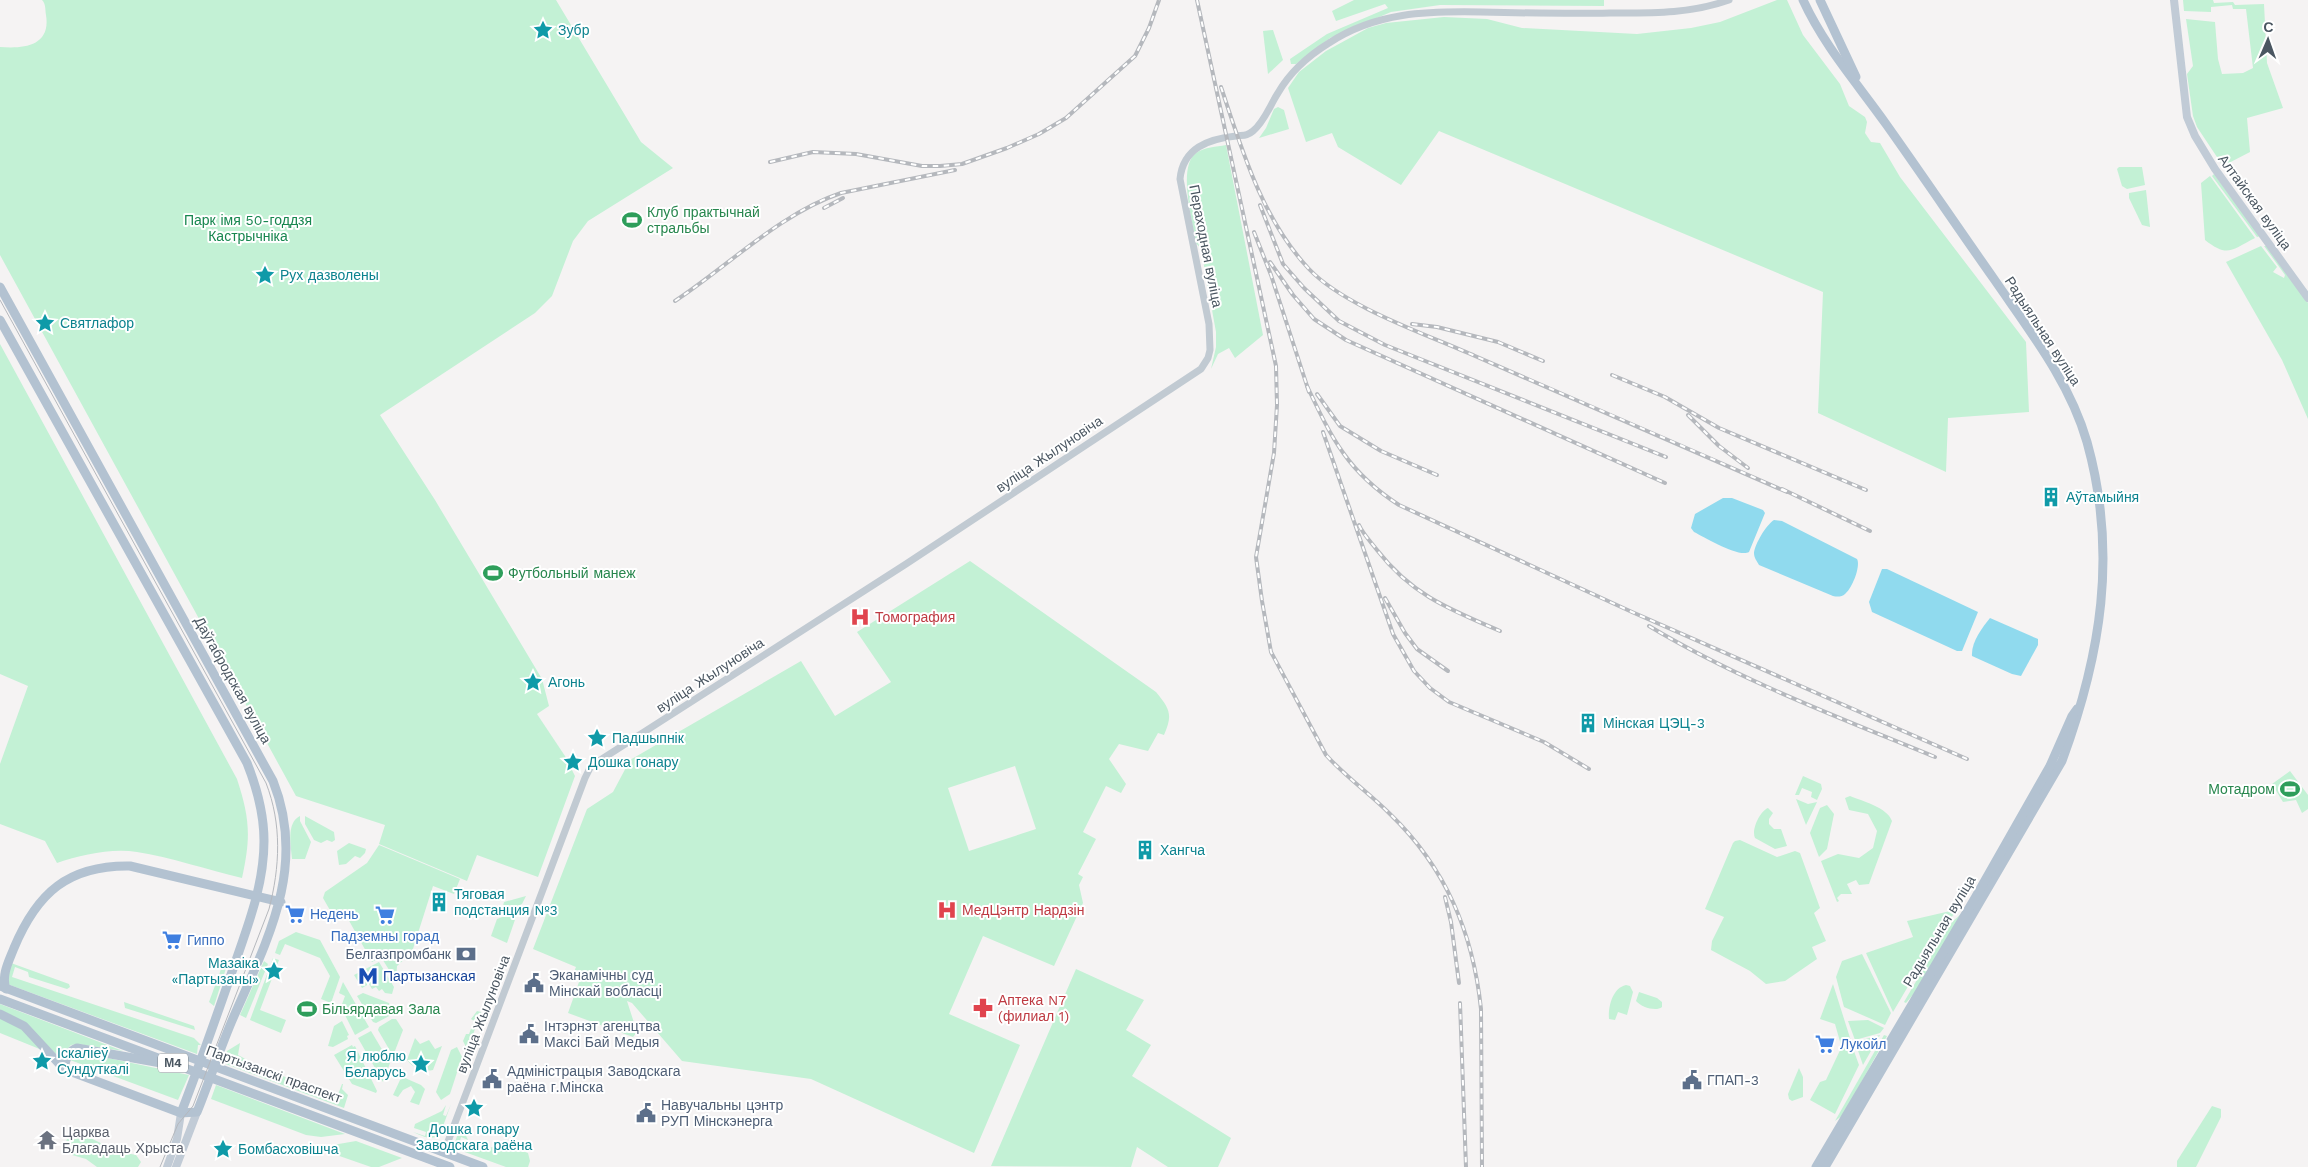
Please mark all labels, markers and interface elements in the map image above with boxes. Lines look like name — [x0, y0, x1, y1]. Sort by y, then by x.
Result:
north arrow — [2243, 15, 2293, 65]
place icon: Зубр — [532, 19, 554, 41]
text: С — [2263, 19, 2274, 35]
place label: Зубр — [558, 22, 590, 38]
street label: Алтайская вуліца — [2215, 151, 2295, 253]
street label: Пераходная вуліца — [1186, 183, 1226, 309]
place label: Клуб практычнай стральбы — [647, 204, 760, 236]
sports icon: Клуб практычнай стральбы — [621, 209, 643, 231]
park label: Парк імя 50-годдзя Кастрычніка — [184, 212, 312, 244]
place icon: Рух дазволены — [254, 264, 276, 286]
place label: Рух дазволены — [280, 267, 379, 283]
street label: Радыяльная вуліца — [2002, 274, 2084, 389]
place icon: Святлафор — [34, 312, 56, 334]
place label: Святлафор — [60, 315, 134, 331]
street label: вуліца Жылуновіча — [993, 412, 1105, 496]
building icon: Аўтамыйня — [2040, 486, 2062, 508]
place label: Аўтамыйня — [2066, 489, 2139, 505]
sports icon: Футбольный манеж — [482, 562, 504, 584]
place label: Футбольный манеж — [508, 565, 636, 581]
hospital icon: Томография — [849, 606, 871, 628]
place label: Томография — [875, 609, 955, 625]
street label: Даўгабродская вуліца — [191, 614, 275, 747]
street label: вуліца Жылуновіча — [653, 634, 767, 716]
place icon: Агонь — [522, 671, 544, 693]
place label: Агонь — [548, 674, 585, 690]
building icon: Мінская ЦЭЦ-3 — [1577, 712, 1599, 734]
place label: Мінская ЦЭЦ-3 — [1603, 715, 1705, 731]
place icon: Падшыпнік — [586, 727, 608, 749]
place label: Падшыпнік — [612, 730, 685, 746]
place icon: Дошка гонару — [562, 751, 584, 773]
place label: Дошка гонару — [588, 754, 678, 770]
sports icon: Мотадром — [2279, 778, 2301, 800]
place label: Мотадром — [2208, 781, 2275, 797]
building icon: Хангча — [1134, 839, 1156, 861]
place label: Хангча — [1160, 842, 1205, 858]
street label: Радыяльная вуліца — [1900, 872, 1979, 989]
place label: Тяговая подстанция №3 — [454, 886, 558, 918]
building icon: Тяговая подстанция №3 — [428, 891, 450, 913]
hospital icon: МедЦэнтр Нардзін — [936, 899, 958, 921]
place label: МедЦэнтр Нардзін — [962, 902, 1084, 918]
supermarket icon: Недень — [284, 903, 306, 925]
supermarket icon: Падземны горад — [374, 904, 396, 926]
place label: Недень — [310, 906, 359, 922]
place label: Падземны горад — [331, 928, 439, 944]
supermarket icon: Гиппо — [161, 929, 183, 951]
place label: Гиппо — [187, 932, 225, 948]
bank icon: Белгазпромбанк — [455, 943, 477, 965]
place label: Белгазпромбанк — [346, 946, 452, 962]
street label: вуліца Жылуновіча — [453, 953, 513, 1075]
place label: Мазаіка «Партызаны» — [171, 955, 259, 987]
place icon: Мазаіка «Партызаны» — [263, 960, 285, 982]
metro station icon: Партызанская — [357, 965, 379, 987]
place label: Эканамічны суд Мінскай вобласці — [549, 967, 662, 999]
place label: Партызанская — [383, 968, 476, 984]
public building icon: Эканамічны суд Мінскай вобласці — [523, 972, 545, 994]
place label: Аптека N7 (филиал 1) — [998, 992, 1069, 1024]
pharmacy icon: Аптека N7 (филиал 1) — [972, 997, 994, 1019]
sports icon: Більярдавая Зала — [296, 998, 318, 1020]
place label: Більярдавая Зала — [322, 1001, 441, 1017]
place label: Інтэрнэт агенцтва Максі Бай Медыя — [544, 1018, 661, 1050]
public building icon: Інтэрнэт агенцтва Максі Бай Медыя — [518, 1023, 540, 1045]
supermarket icon: Лукойл — [1814, 1033, 1836, 1055]
place label: Лукойл — [1840, 1036, 1886, 1052]
street label: Партызанскі праспект — [204, 1042, 344, 1106]
place label: Іскаліеў Сундуткалі — [57, 1045, 129, 1077]
place label: Я люблю Беларусь — [345, 1048, 406, 1080]
place icon: Іскаліеў Сундуткалі — [31, 1050, 53, 1072]
place icon: Я люблю Беларусь — [410, 1053, 432, 1075]
road number: М4 — [158, 1054, 188, 1072]
place label: Адміністрацыя Заводскага раёна г.Мінска — [507, 1063, 681, 1095]
public building icon: Адміністрацыя Заводскага раёна г.Мінска — [481, 1068, 503, 1090]
public building icon: ГПАП-3 — [1681, 1069, 1703, 1091]
place label: ГПАП-3 — [1707, 1072, 1759, 1088]
place icon: Дошка гонару Заводскага раёна — [463, 1097, 485, 1119]
place label: Навучальны цэнтр РУП Мінскэнерга — [661, 1097, 783, 1129]
public building icon: Навучальны цэнтр РУП Мінскэнерга — [635, 1102, 657, 1124]
place label: Дошка гонару Заводскага раёна — [416, 1121, 533, 1153]
place label: Царква Благадаць Хрыста — [62, 1124, 184, 1156]
temple icon: Царква Благадаць Хрыста — [36, 1129, 58, 1151]
place icon: Бомбасховішча — [212, 1138, 234, 1160]
place label: Бомбасховішча — [238, 1141, 339, 1157]

